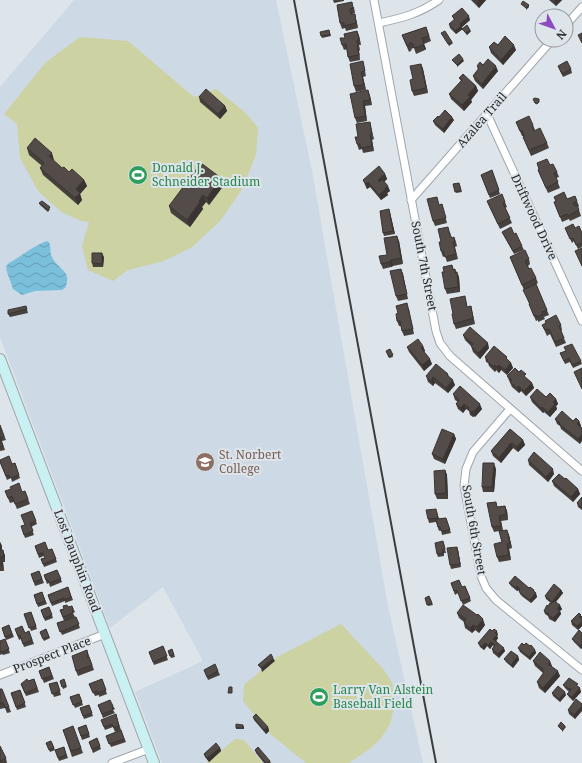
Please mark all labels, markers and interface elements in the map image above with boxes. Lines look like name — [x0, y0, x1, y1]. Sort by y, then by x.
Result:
north arrow — [534, 8, 574, 48]
text: N — [553, 27, 570, 43]
street label: Azalea Trail — [453, 88, 511, 151]
place label: Donald J. Schneider Stadium — [152, 159, 260, 190]
sports icon: Donald J. Schneider Stadium — [127, 164, 149, 186]
street label: Driftwood Drive — [507, 171, 562, 263]
street label: South 7th Street — [407, 220, 442, 312]
place label: St. Norbert College — [219, 446, 281, 477]
school or university icon: St. Norbert College — [194, 451, 216, 473]
street label: South 6th Street — [458, 484, 491, 576]
street label: Lost Dauphin Road — [50, 507, 105, 615]
street label: Prospect Place — [10, 632, 93, 677]
place label: Larry Van Alstein Baseball Field — [333, 681, 434, 712]
sports icon: Larry Van Alstein Baseball Field — [308, 686, 330, 708]

